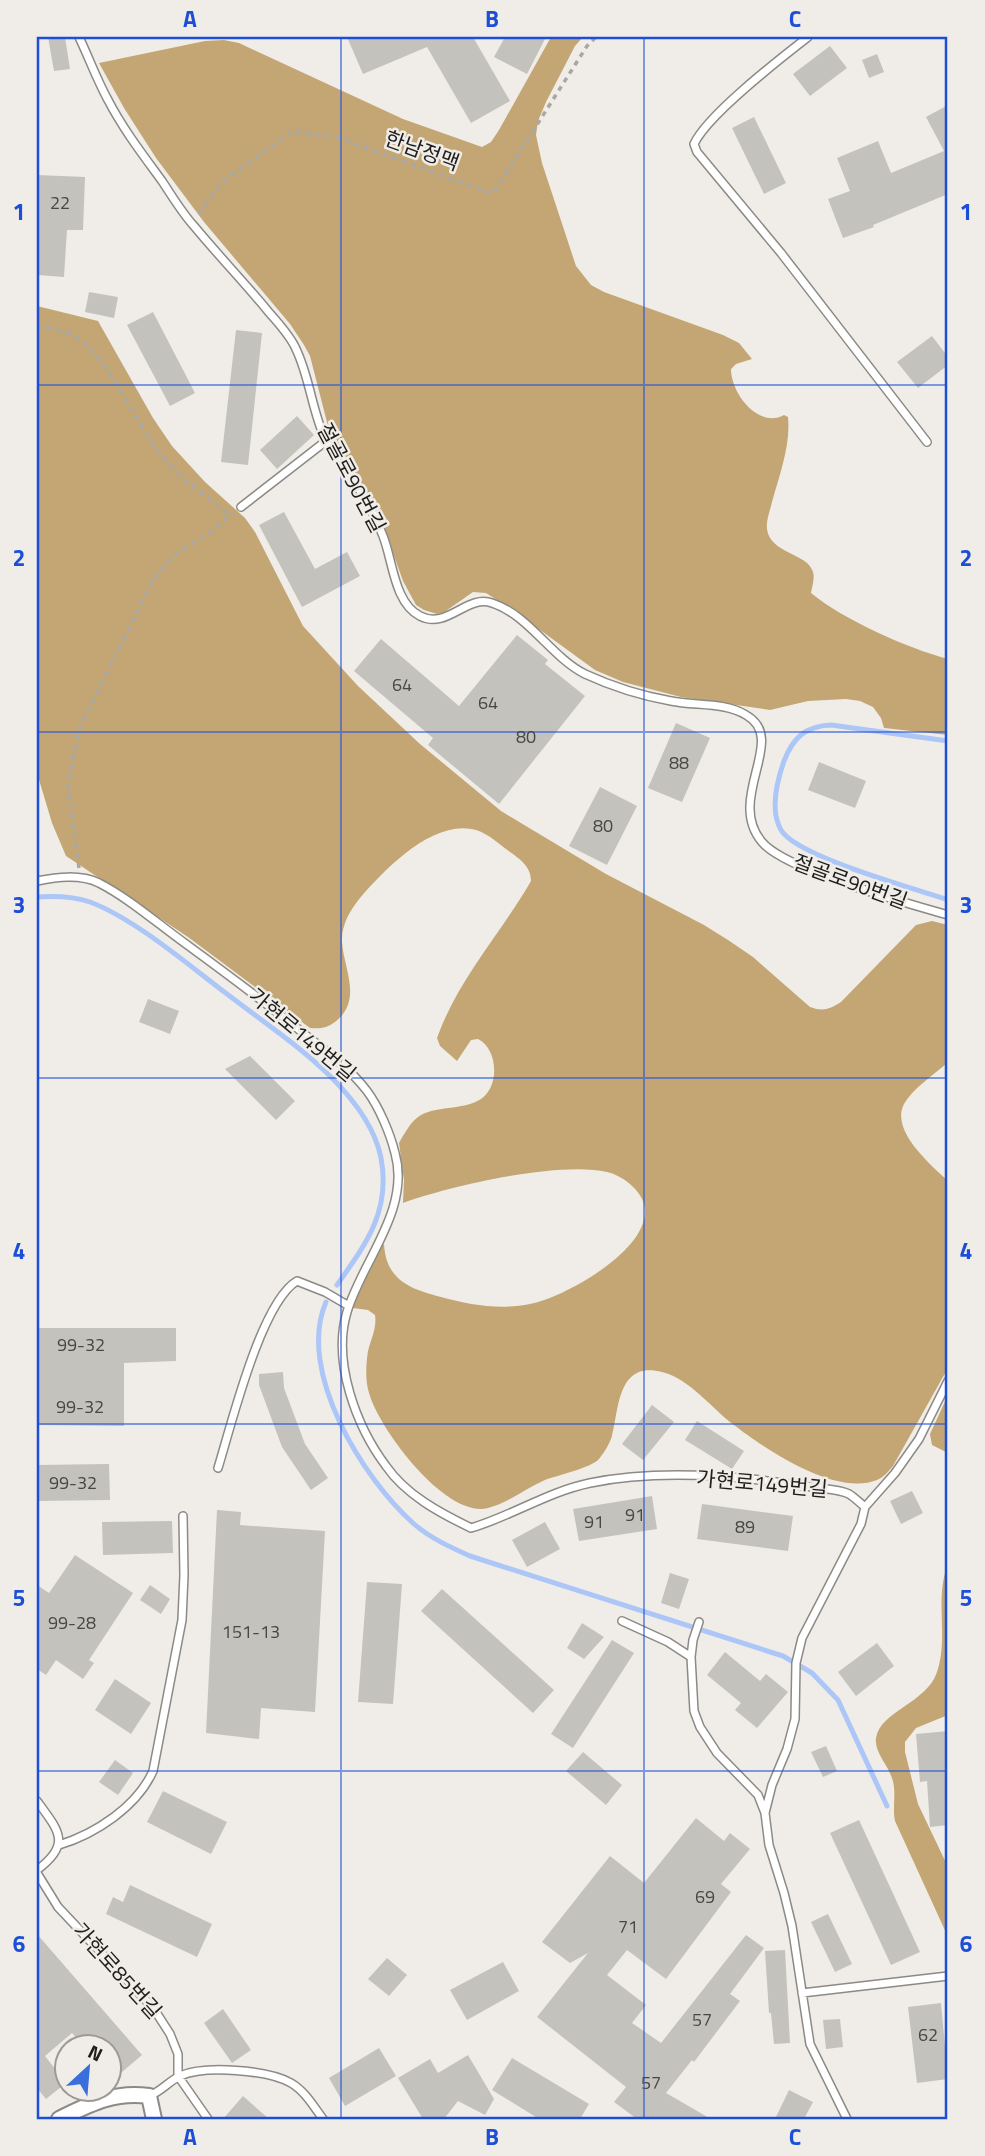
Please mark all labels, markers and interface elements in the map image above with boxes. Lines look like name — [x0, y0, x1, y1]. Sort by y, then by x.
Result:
text: A — [183, 1, 197, 36]
text: B — [485, 1, 499, 36]
text: C — [789, 1, 801, 36]
street label: 한남정맥 — [381, 122, 464, 178]
house number: 22 — [50, 189, 70, 216]
text: 1 — [13, 194, 25, 229]
text: 1 — [960, 194, 972, 229]
street label: 절골로90번길 — [310, 417, 394, 538]
text: 2 — [13, 540, 25, 575]
text: 2 — [960, 540, 972, 575]
house number: 64 — [392, 671, 412, 698]
house number: 64 — [478, 689, 498, 716]
house number: 80 — [516, 723, 536, 750]
house number: 88 — [669, 749, 689, 776]
house number: 80 — [593, 812, 613, 839]
street label: 절골로90번길 — [788, 845, 912, 917]
text: 3 — [13, 887, 25, 922]
text: 3 — [960, 887, 972, 922]
street label: 가현로149번길 — [242, 980, 363, 1089]
text: 4 — [13, 1233, 25, 1268]
text: 4 — [960, 1233, 972, 1268]
house number: 99-32 — [57, 1331, 105, 1358]
house number: 99-32 — [56, 1393, 104, 1420]
street label: 가현로149번길 — [695, 1461, 829, 1505]
house number: 99-32 — [49, 1469, 97, 1496]
house number: 91 — [625, 1501, 645, 1528]
house number: 91 — [584, 1508, 604, 1535]
house number: 89 — [735, 1513, 755, 1540]
text: 5 — [13, 1580, 25, 1615]
text: 5 — [960, 1580, 972, 1615]
house number: 99-28 — [48, 1609, 96, 1636]
house number: 151-13 — [222, 1618, 280, 1645]
house number: 69 — [695, 1883, 715, 1910]
house number: 71 — [618, 1913, 638, 1940]
street label: 가현로85번길 — [66, 1915, 170, 2026]
text: 6 — [13, 1926, 26, 1961]
text: 6 — [960, 1926, 973, 1961]
house number: 57 — [692, 2006, 712, 2033]
house number: 62 — [918, 2021, 938, 2048]
north arrow — [52, 2034, 122, 2104]
text: N — [83, 2036, 108, 2068]
house number: 57 — [641, 2069, 661, 2096]
text: A — [183, 2119, 197, 2154]
text: B — [485, 2119, 499, 2154]
text: C — [789, 2119, 801, 2154]

